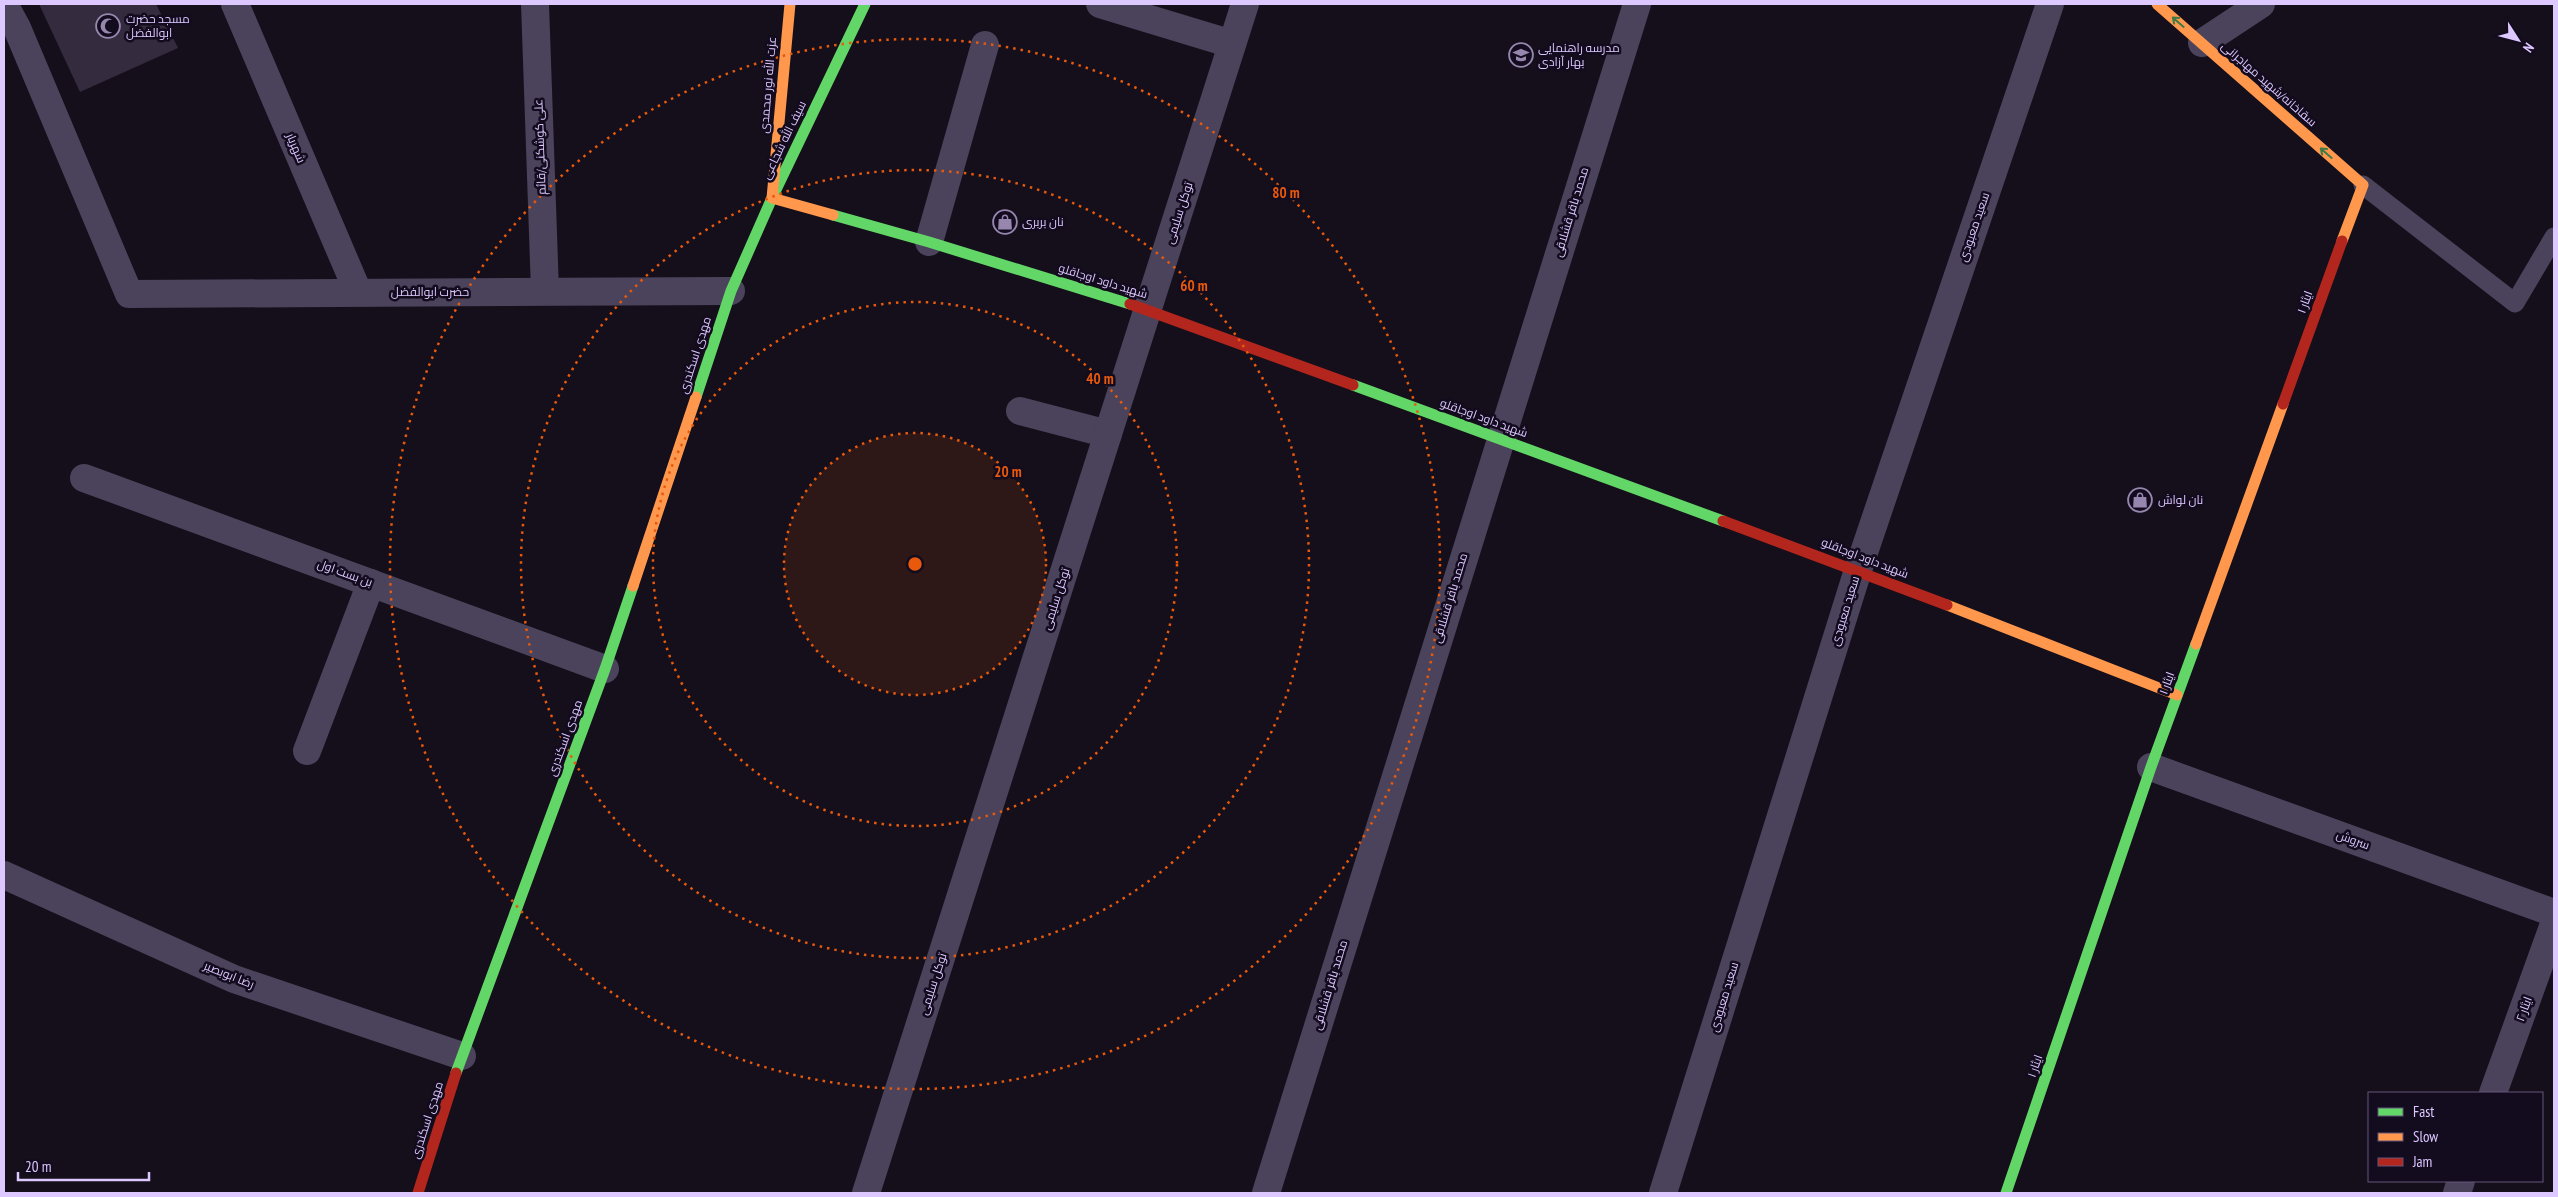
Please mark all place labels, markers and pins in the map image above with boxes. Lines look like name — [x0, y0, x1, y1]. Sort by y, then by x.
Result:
place label: مسجد حضرت ابوالفضل — [126, 11, 190, 40]
mosque icon: مسجد حضرت ابوالفضل — [95, 13, 121, 39]
place label: مدرسه راهنمایی بهار آزادی — [1538, 40, 1620, 69]
school or university icon: مدرسه راهنمایی بهار آزادی — [1508, 42, 1534, 68]
shop icon: نان بربری — [992, 209, 1018, 235]
place label: نان بربری — [1022, 214, 1064, 229]
shop icon: نان لواش — [2127, 487, 2153, 513]
place label: نان لواش — [2158, 492, 2203, 507]
centre of rings — [906, 555, 924, 573]

